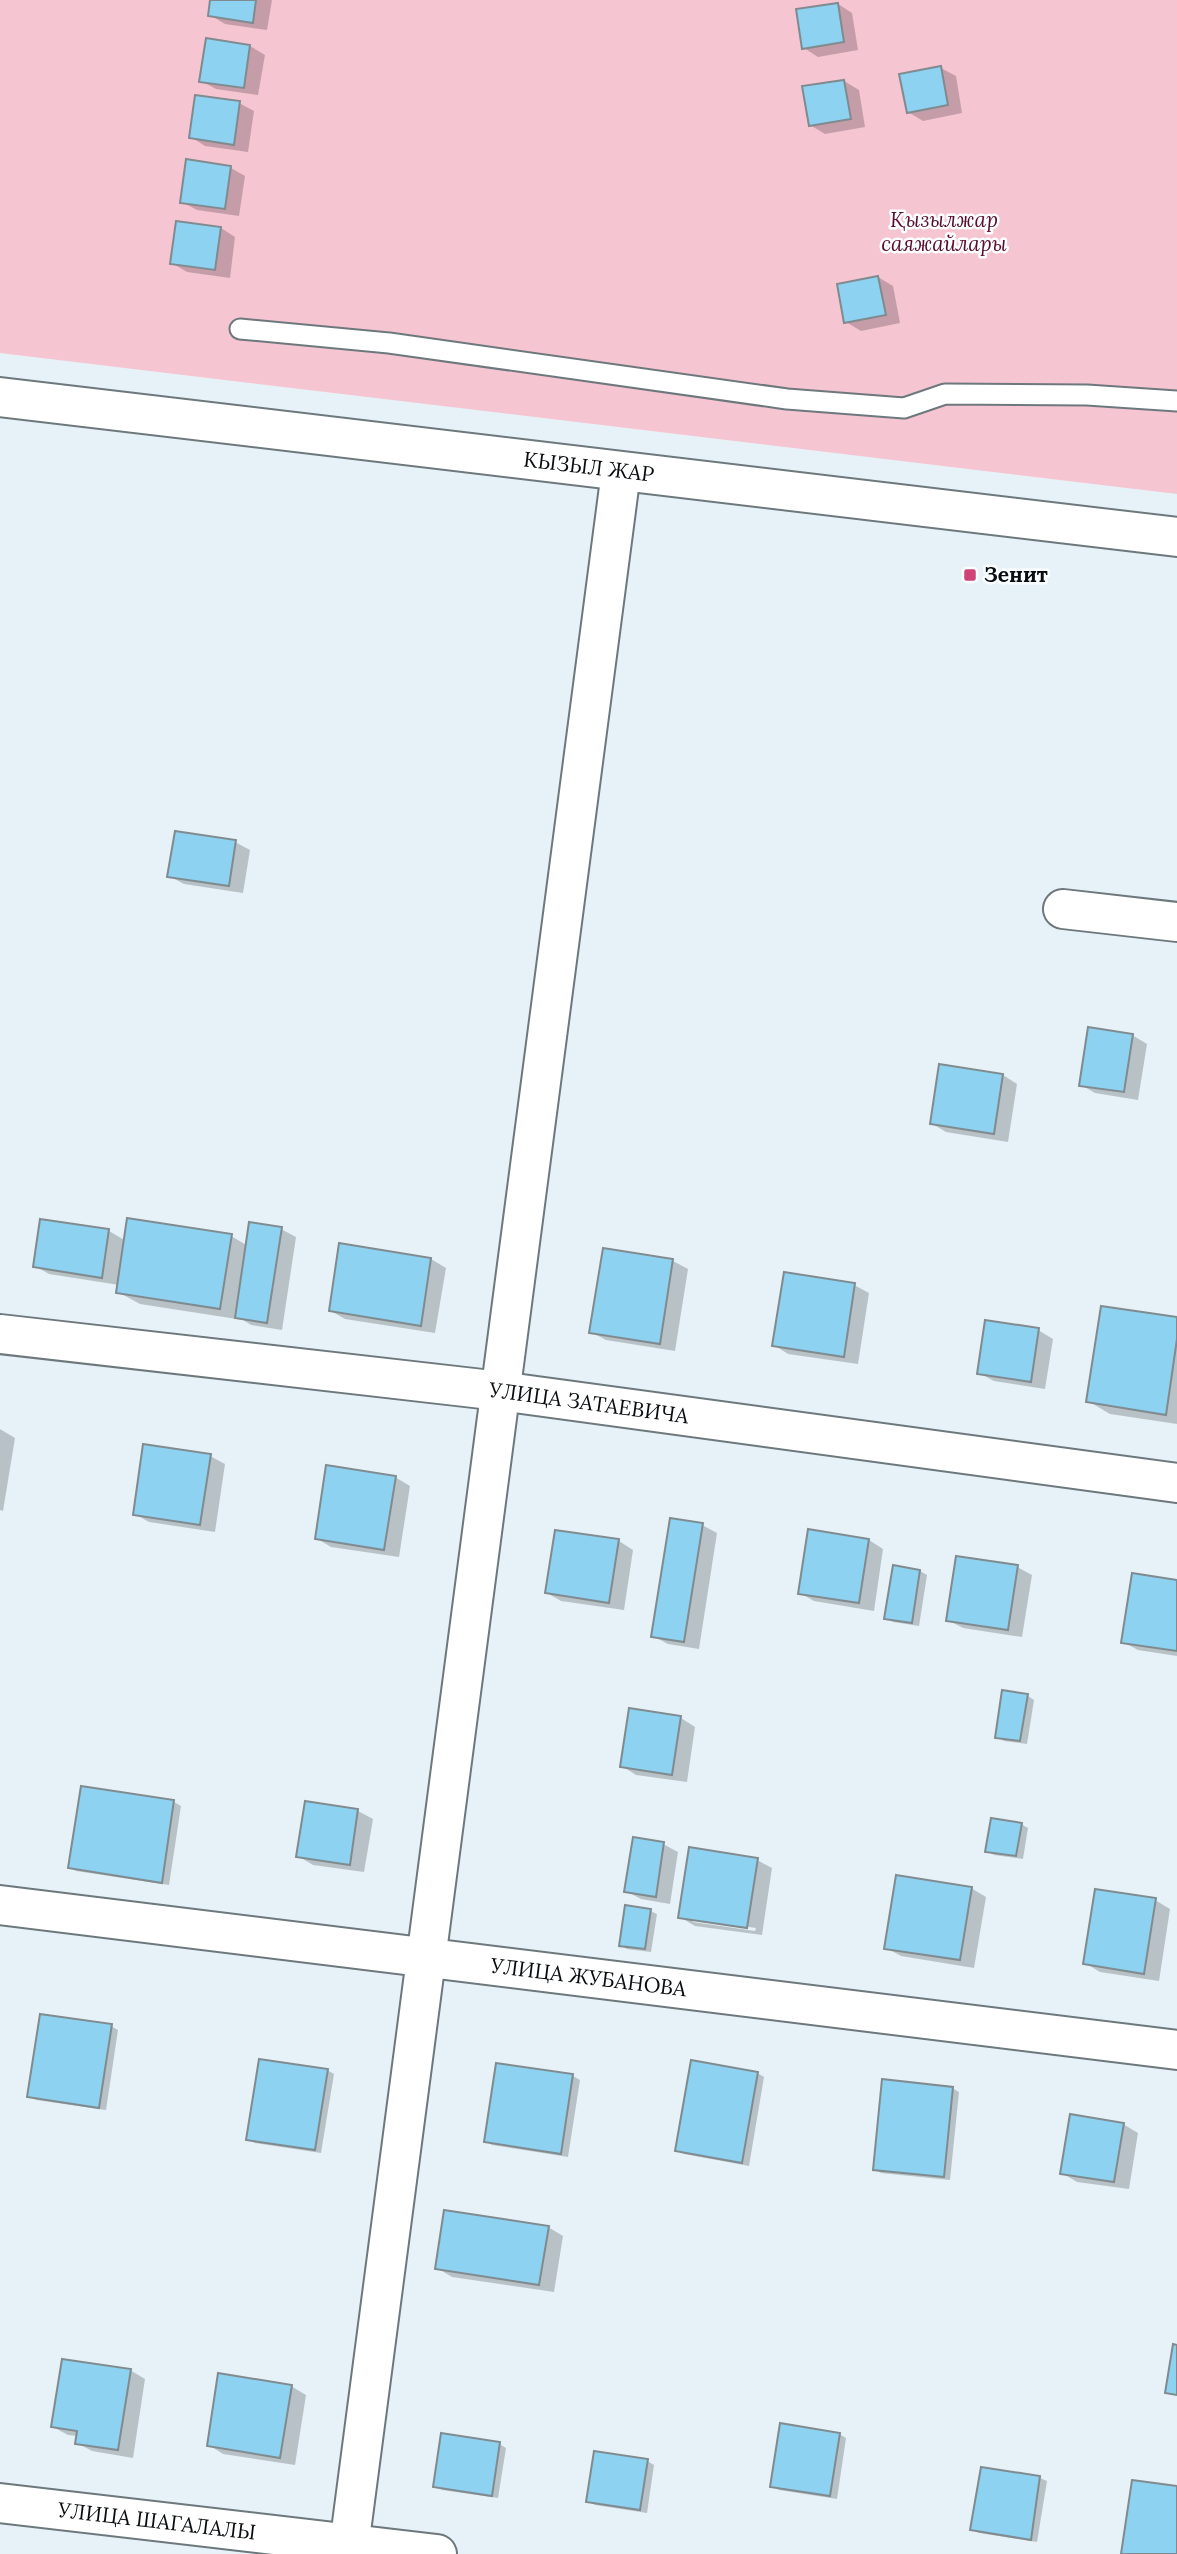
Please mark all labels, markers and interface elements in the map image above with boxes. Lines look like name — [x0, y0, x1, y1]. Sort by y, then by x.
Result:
park label: Қызылжар саяжайлары — [881, 206, 1007, 257]
street label: КЫЗЫЛ ЖАР — [522, 445, 656, 488]
place label: Зенит — [984, 561, 1048, 588]
marker: Зенит — [962, 567, 978, 583]
street label: УЛИЦА ЗАТАЕВИЧА — [487, 1376, 691, 1430]
street label: УЛИЦА ЖУБАНОВА — [488, 1951, 689, 2003]
street label: УЛИЦА ШАГАЛАЛЫ — [56, 2496, 257, 2546]

